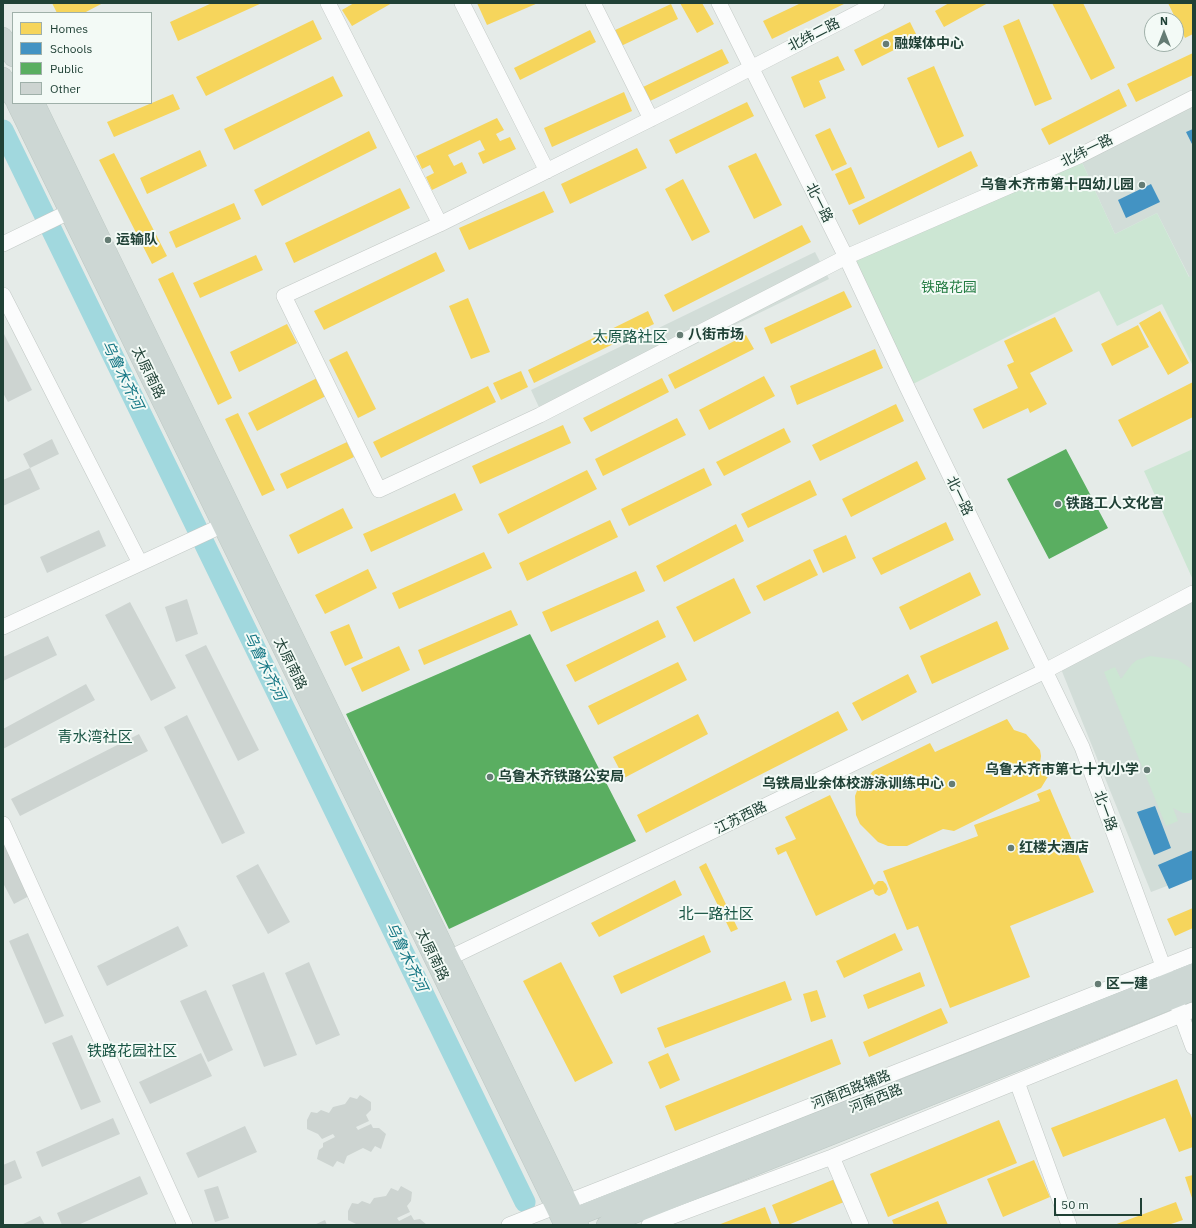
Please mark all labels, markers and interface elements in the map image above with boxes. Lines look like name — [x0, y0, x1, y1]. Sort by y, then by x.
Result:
legend — [12, 12, 152, 104]
north arrow — [1144, 12, 1184, 52]
text: N — [1160, 14, 1168, 28]
street label: 北纬二路 — [785, 15, 843, 55]
text: Homes — [50, 21, 88, 36]
place label: 融媒体中心 — [894, 36, 964, 52]
marker: 融媒体中心 — [881, 39, 891, 49]
text: Schools — [50, 41, 92, 56]
text: Public — [50, 61, 83, 76]
text: Other — [50, 81, 81, 96]
street label: 北纬一路 — [1058, 131, 1116, 171]
place label: 乌鲁木齐市第十四幼儿园 — [980, 177, 1134, 193]
street label: 北一路 — [802, 180, 836, 226]
marker: 乌鲁木齐市第十四幼儿园 — [1137, 180, 1147, 190]
place label: 运输队 — [116, 232, 158, 248]
marker: 运输队 — [103, 235, 113, 245]
park label: 铁路花园 — [921, 280, 977, 296]
place label: 八街市场 — [688, 327, 744, 343]
district label: 太原路社区 — [593, 329, 667, 347]
marker: 八街市场 — [675, 330, 685, 340]
water label: 乌鲁木齐河 — [97, 337, 147, 413]
street label: 太原南路 — [128, 344, 168, 402]
street label: 北一路 — [942, 473, 976, 519]
place label: 铁路工人文化宫 — [1066, 496, 1164, 512]
marker: 铁路工人文化宫 — [1053, 499, 1063, 509]
water label: 乌鲁木齐河 — [239, 628, 289, 704]
street label: 太原南路 — [270, 635, 310, 693]
district label: 青水湾社区 — [58, 729, 132, 747]
place label: 乌鲁木齐市第七十九小学 — [985, 762, 1139, 778]
marker: 乌鲁木齐市第七十九小学 — [1142, 765, 1152, 775]
place label: 乌鲁木齐铁路公安局 — [498, 769, 624, 785]
marker: 乌鲁木齐铁路公安局 — [485, 772, 495, 782]
place label: 乌铁局业余体校游泳训练中心 — [762, 776, 944, 792]
marker: 乌铁局业余体校游泳训练中心 — [947, 779, 957, 789]
street label: 北一路 — [1090, 788, 1120, 834]
street label: 江苏西路 — [712, 798, 770, 838]
place label: 红楼大酒店 — [1019, 840, 1089, 856]
marker: 红楼大酒店 — [1006, 843, 1016, 853]
district label: 北一路社区 — [679, 906, 753, 924]
water label: 乌鲁木齐河 — [381, 919, 431, 995]
street label: 太原南路 — [412, 926, 452, 984]
place label: 区一建 — [1106, 976, 1148, 992]
marker: 区一建 — [1093, 979, 1103, 989]
district label: 铁路花园社区 — [87, 1043, 177, 1061]
street label: 河南西路辅路 — [809, 1067, 893, 1113]
street label: 河南西路 — [847, 1081, 905, 1117]
scale bar — [1056, 1190, 1144, 1216]
text: 50 m — [1061, 1197, 1089, 1212]

